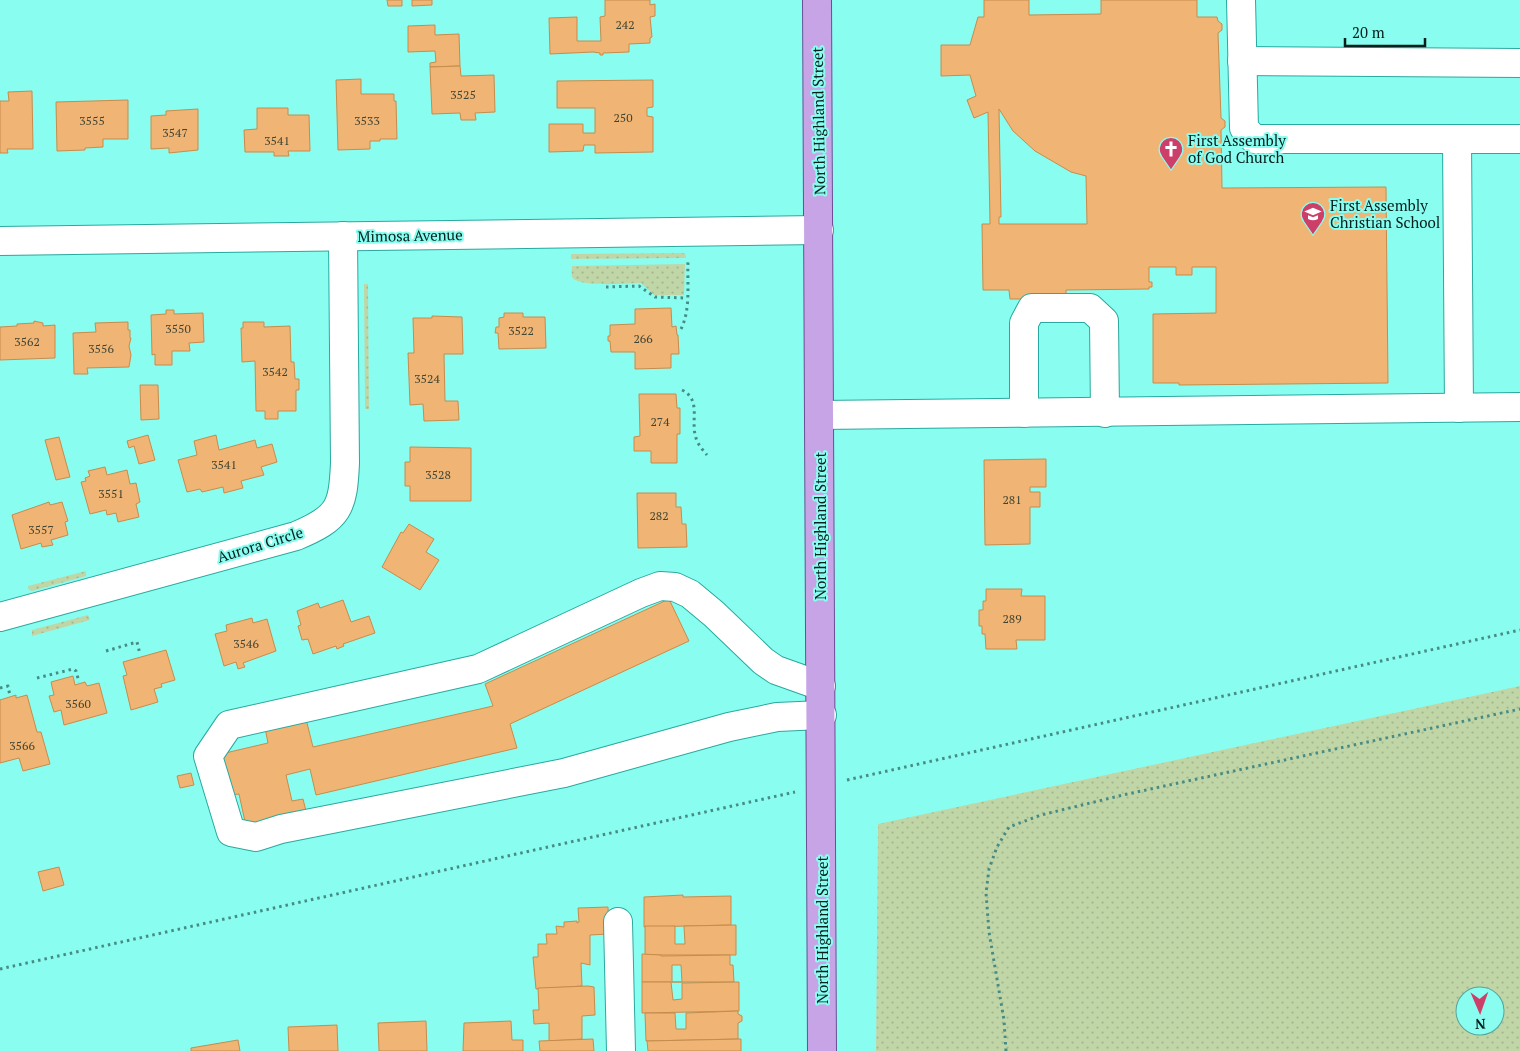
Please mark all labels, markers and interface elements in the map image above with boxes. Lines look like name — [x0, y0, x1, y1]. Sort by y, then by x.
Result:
scale bar — [1345, 15, 1425, 47]
house number: 242 — [615, 17, 635, 32]
text: 20 m — [1352, 22, 1385, 42]
street label: North Highland Street — [807, 46, 829, 195]
house number: 3525 — [450, 87, 476, 102]
house number: 250 — [613, 110, 633, 125]
house number: 3555 — [79, 113, 105, 128]
house number: 3533 — [354, 113, 380, 128]
house number: 3547 — [162, 125, 188, 140]
place label: First Assembly of God Church — [1188, 130, 1286, 167]
house number: 3541 — [264, 133, 290, 148]
church icon: First Assembly of God Church — [1158, 136, 1184, 170]
place label: First Assembly Christian School — [1330, 195, 1440, 232]
school or university icon: First Assembly Christian School — [1300, 201, 1326, 235]
street label: Mimosa Avenue — [357, 224, 463, 246]
house number: 3550 — [165, 321, 191, 336]
house number: 3522 — [508, 323, 534, 338]
house number: 266 — [633, 331, 653, 346]
house number: 3562 — [14, 334, 40, 349]
house number: 3556 — [88, 341, 114, 356]
house number: 3542 — [262, 364, 288, 379]
house number: 3524 — [414, 371, 440, 386]
house number: 274 — [650, 414, 670, 429]
street label: North Highland Street — [810, 451, 830, 600]
house number: 3541 — [211, 457, 237, 472]
house number: 3528 — [425, 467, 451, 482]
house number: 3551 — [98, 486, 124, 501]
house number: 281 — [1002, 492, 1022, 507]
house number: 282 — [649, 508, 669, 523]
street label: Aurora Circle — [215, 521, 305, 567]
house number: 3557 — [28, 522, 54, 537]
house number: 289 — [1002, 611, 1022, 626]
house number: 3546 — [233, 636, 259, 651]
house number: 3560 — [65, 696, 91, 711]
house number: 3566 — [9, 738, 35, 753]
street label: North Highland Street — [812, 855, 832, 1004]
north arrow — [1455, 986, 1505, 1036]
text: N — [1474, 1015, 1486, 1034]

